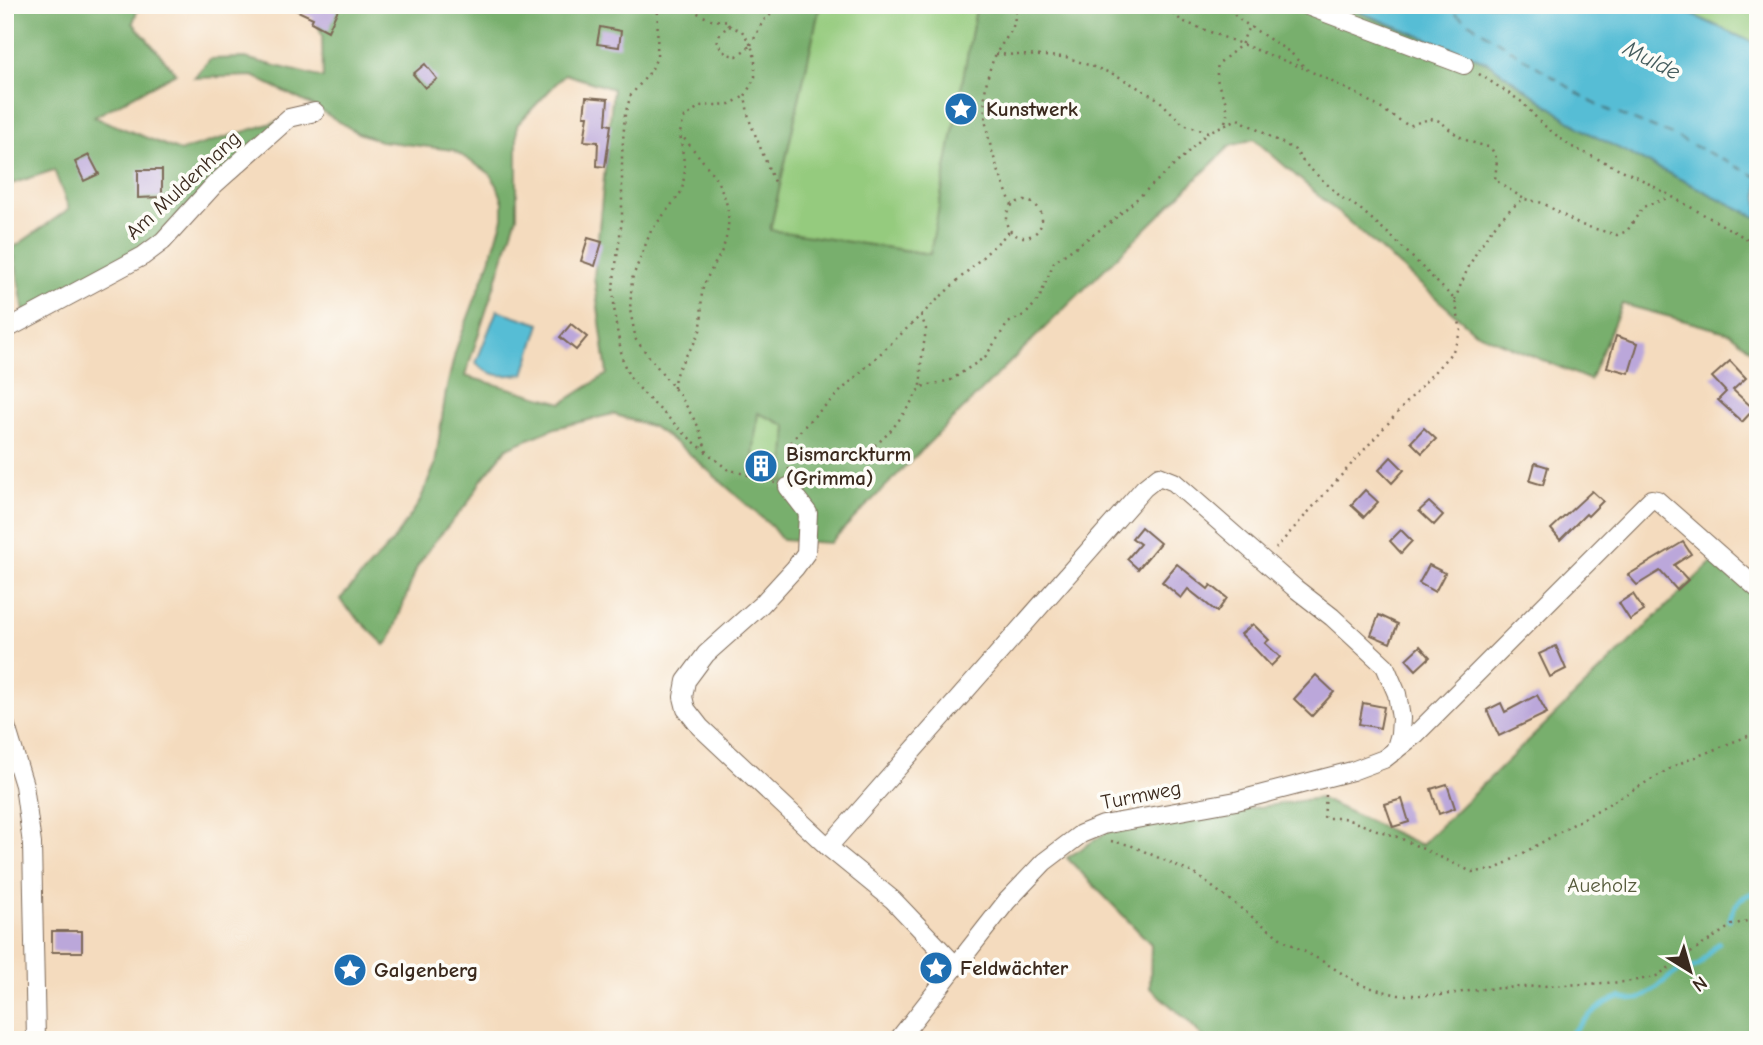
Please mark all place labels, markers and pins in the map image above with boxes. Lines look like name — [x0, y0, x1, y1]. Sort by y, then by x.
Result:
place icon: Kunstwerk — [942, 90, 980, 128]
place label: Kunstwerk — [986, 97, 1079, 121]
place label: Bismarckturm (Grimma) — [786, 442, 911, 490]
building icon: Bismarckturm (Grimma) — [742, 447, 780, 485]
place icon: Feldwächter — [917, 949, 955, 987]
place icon: Galgenberg — [331, 951, 369, 989]
place label: Feldwächter — [960, 956, 1069, 980]
place label: Galgenberg — [374, 958, 478, 982]

